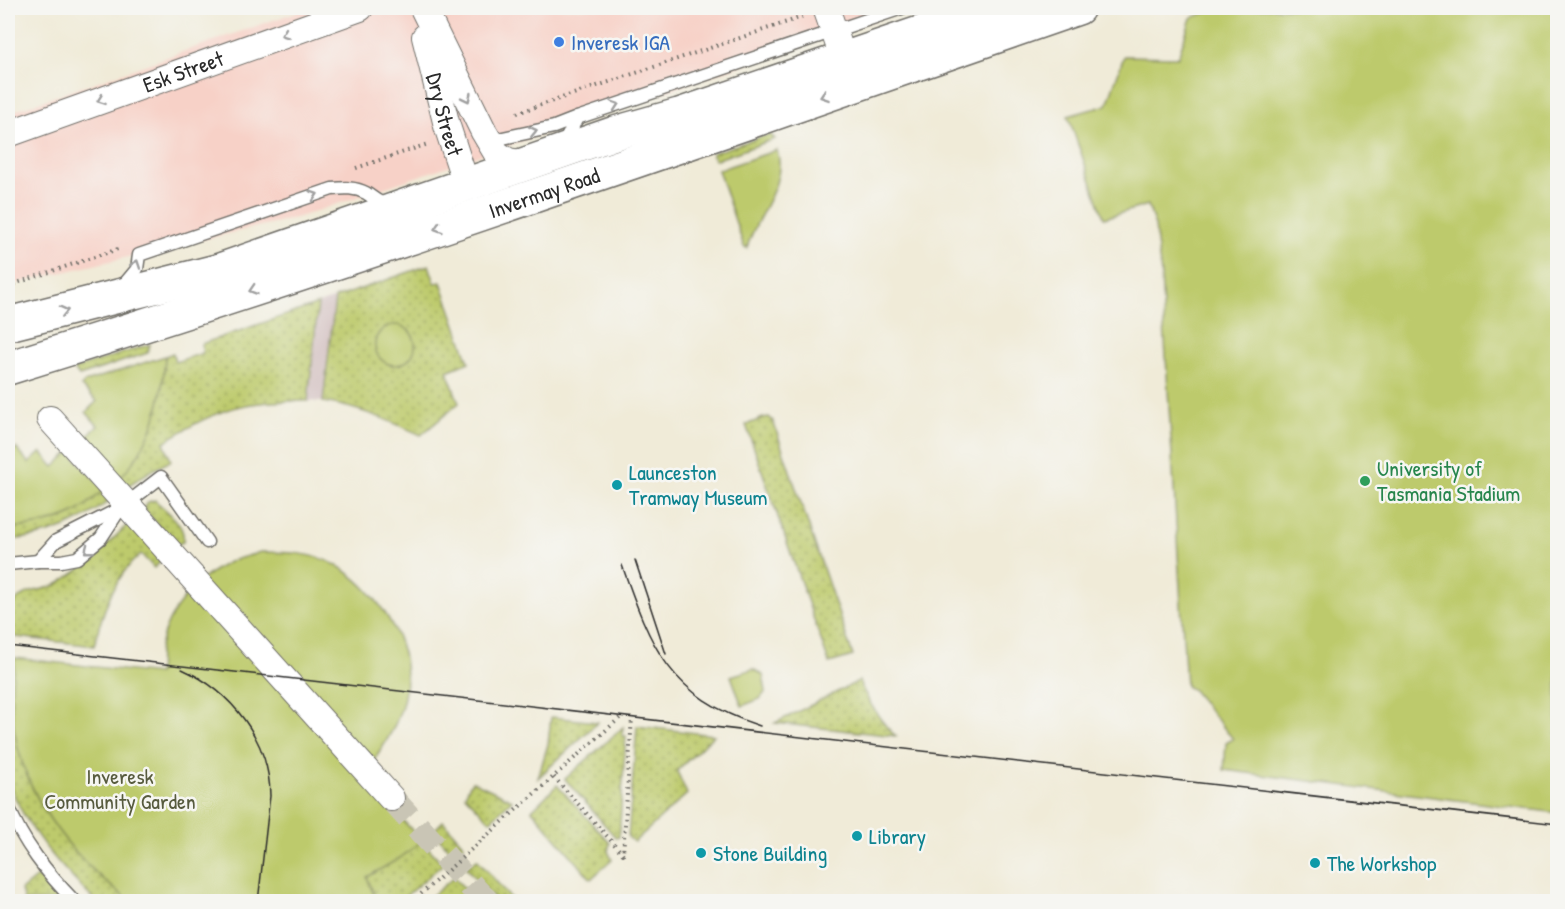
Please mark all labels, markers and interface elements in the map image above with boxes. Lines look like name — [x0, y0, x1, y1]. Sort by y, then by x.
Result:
one-way arrow — [280, 27, 291, 40]
place label: Inveresk IGA — [571, 27, 670, 57]
marker: Inveresk IGA — [552, 35, 566, 49]
street label: Esk Street — [139, 43, 228, 100]
street label: Dry Street — [419, 70, 471, 160]
one-way arrow — [819, 88, 830, 101]
one-way arrow — [459, 91, 471, 102]
one-way arrow — [97, 93, 107, 106]
one-way arrow — [609, 100, 620, 113]
one-way arrow — [528, 126, 538, 139]
street label: Invermay Road — [485, 160, 604, 225]
one-way arrow — [308, 190, 319, 202]
one-way arrow — [433, 221, 444, 234]
one-way arrow — [129, 260, 142, 270]
one-way arrow — [248, 283, 259, 295]
one-way arrow — [59, 305, 69, 318]
place label: University of Tasmania Stadium — [1377, 453, 1520, 508]
place label: Launceston Tramway Museum — [629, 457, 767, 512]
marker: University of Tasmania Stadium — [1358, 474, 1372, 488]
marker: Launceston Tramway Museum — [610, 478, 624, 492]
one-way arrow — [84, 542, 95, 553]
park label: Inveresk Community Garden — [44, 761, 196, 816]
place label: Library — [869, 821, 926, 851]
marker: Library — [850, 829, 864, 843]
place label: Stone Building — [713, 838, 827, 868]
marker: Stone Building — [694, 846, 708, 860]
place label: The Workshop — [1327, 848, 1437, 878]
marker: The Workshop — [1308, 856, 1322, 870]

